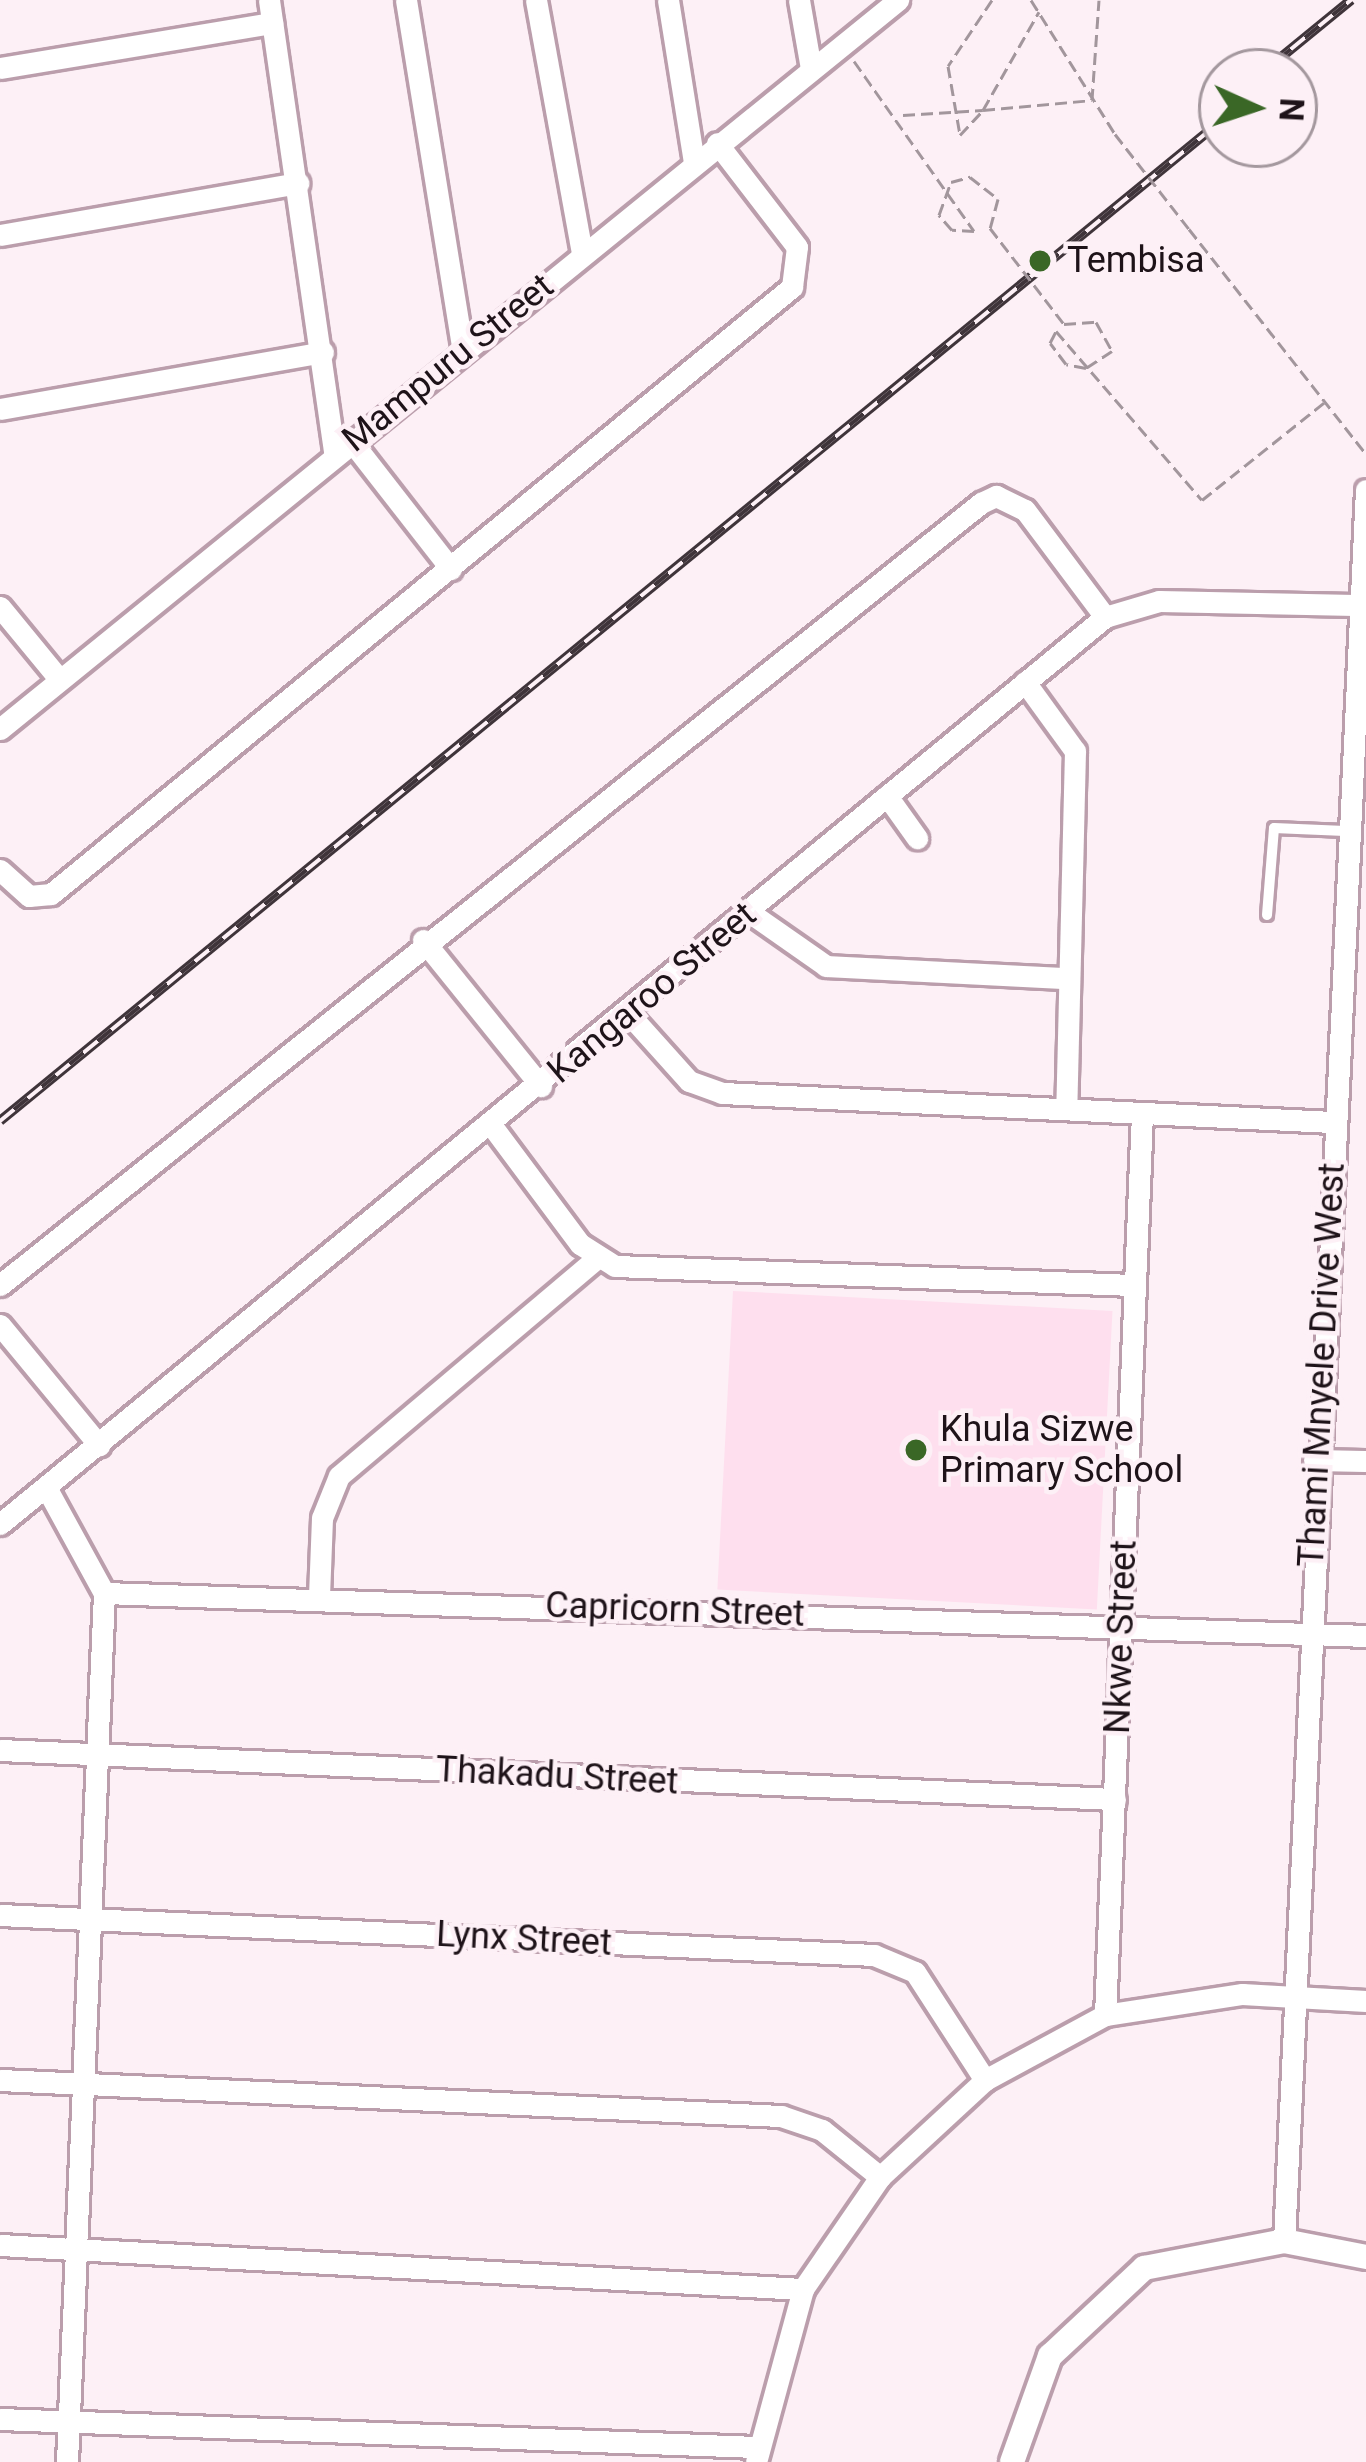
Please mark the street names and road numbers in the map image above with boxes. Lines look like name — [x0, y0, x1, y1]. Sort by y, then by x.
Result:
street label: Mampuru Street — [334, 265, 562, 461]
street label: Kangaroo Street — [539, 893, 765, 1093]
street label: Thami Mnyele Drive West — [1290, 1162, 1354, 1568]
street label: Nkwe Street — [1096, 1539, 1146, 1735]
street label: Capricorn Street — [545, 1584, 805, 1636]
street label: Thakadu Street — [435, 1748, 679, 1804]
street label: Lynx Street — [435, 1913, 613, 1965]

